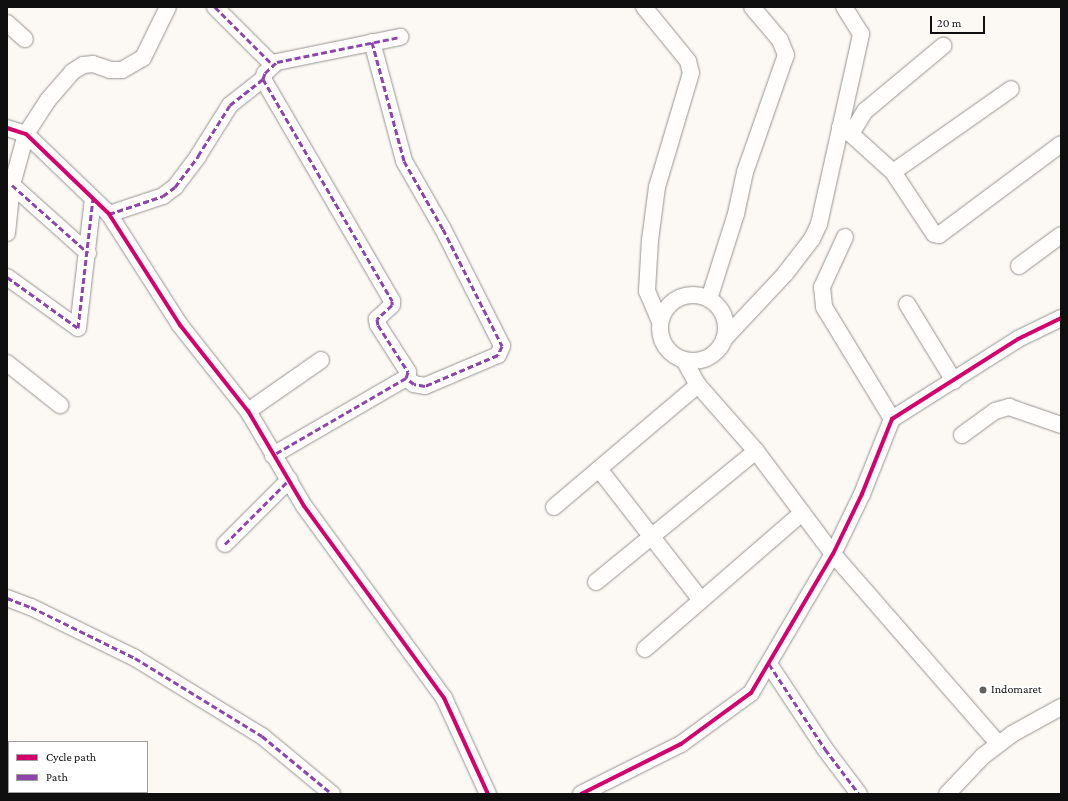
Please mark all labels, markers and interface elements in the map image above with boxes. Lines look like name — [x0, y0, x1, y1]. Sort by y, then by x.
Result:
scale bar — [932, 8, 987, 34]
text: 20 m — [937, 16, 961, 30]
place label: Indomaret — [991, 683, 1042, 697]
marker: Indomaret — [978, 685, 988, 695]
legend — [8, 741, 148, 793]
text: Cycle path — [46, 750, 96, 764]
text: Path — [46, 770, 68, 784]

